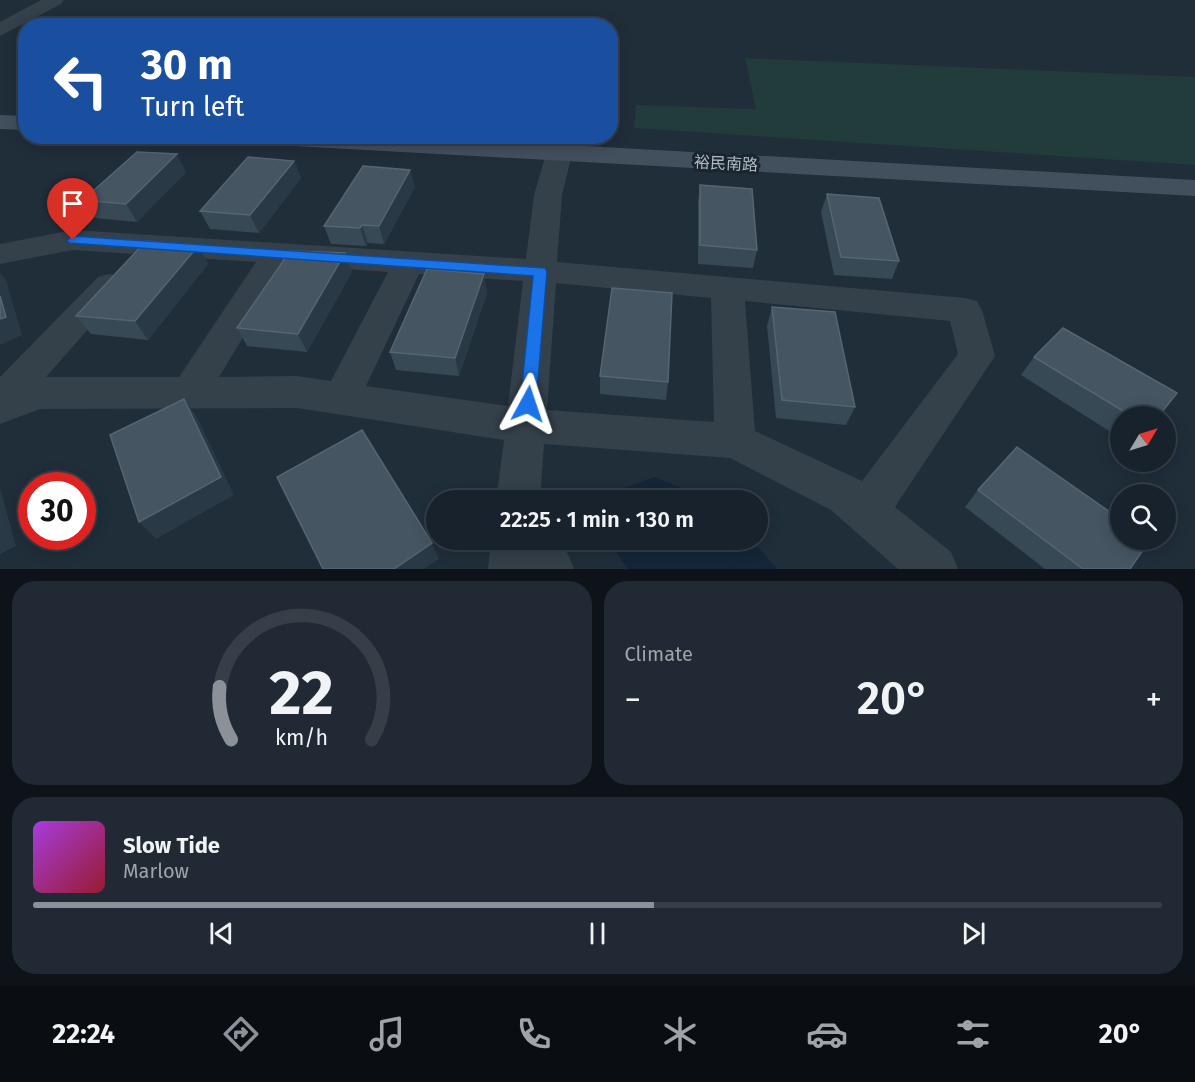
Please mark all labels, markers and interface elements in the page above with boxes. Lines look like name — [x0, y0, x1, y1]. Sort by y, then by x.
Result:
text: 30 m — [141, 40, 233, 90]
icon: left — [42, 42, 120, 120]
text: Turn left — [141, 91, 244, 123]
street label: 裕民南路 — [694, 152, 758, 175]
pin — [47, 178, 98, 240]
icon: arrive — [56, 187, 89, 220]
position arrow — [496, 372, 560, 436]
north arrow — [1110, 406, 1176, 472]
map controls — [1110, 406, 1176, 550]
speed limit sign: 30 — [18, 472, 96, 550]
button: search — [1110, 484, 1176, 550]
text: 22:25 · 1 min · 130 m — [500, 506, 694, 533]
text: Climate — [625, 642, 693, 666]
text: 22 — [269, 656, 334, 731]
text: 20° — [857, 672, 930, 726]
text: − — [625, 680, 641, 720]
text: + — [1146, 680, 1162, 720]
text: km/h — [275, 725, 328, 751]
text: Slow Tide — [123, 832, 220, 859]
text: Marlow — [123, 859, 189, 883]
icon: previous — [205, 917, 238, 950]
icon: pause — [581, 917, 614, 950]
icon: next — [957, 917, 990, 950]
icon: directions — [220, 1013, 262, 1055]
icon: music — [366, 1013, 408, 1055]
icon: phone — [513, 1013, 555, 1055]
icon: climate — [659, 1013, 701, 1055]
icon: car — [806, 1013, 848, 1055]
icon: filters — [952, 1013, 994, 1055]
text: 22:24 — [52, 1018, 115, 1050]
text: 20° — [1099, 1018, 1143, 1050]

